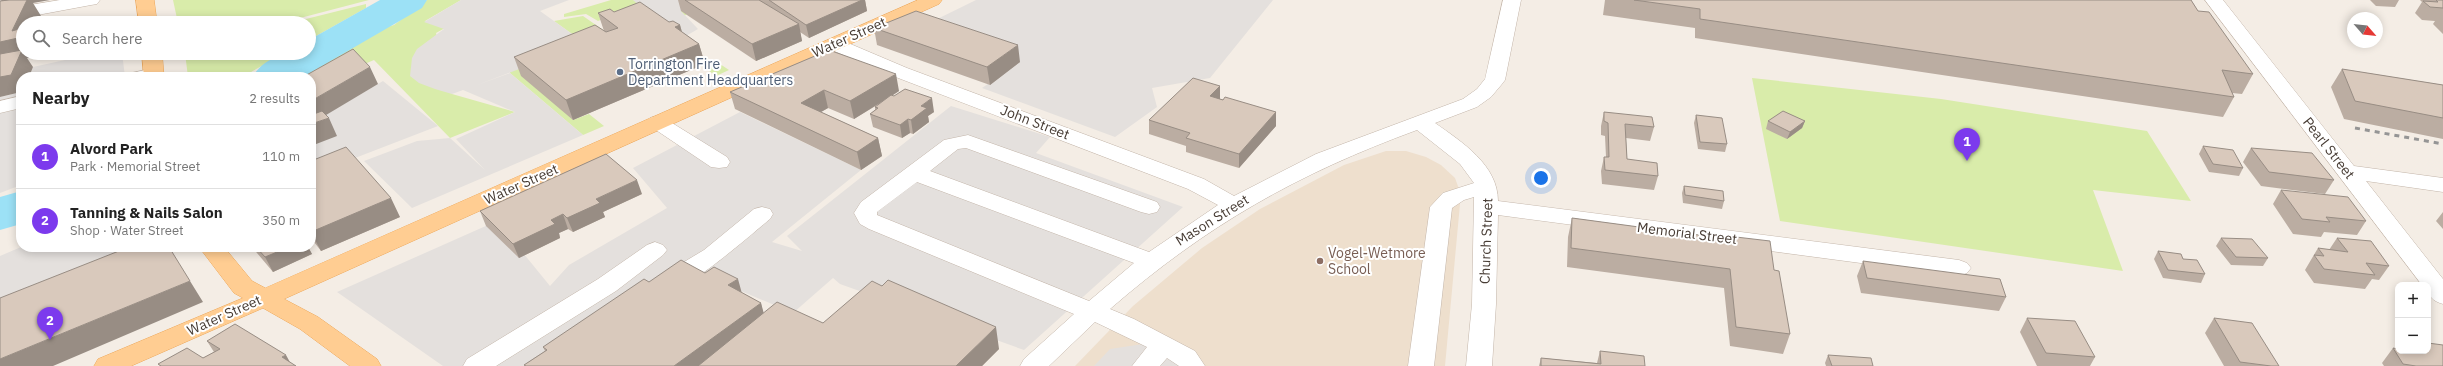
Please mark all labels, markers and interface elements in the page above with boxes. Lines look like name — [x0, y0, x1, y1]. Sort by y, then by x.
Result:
north arrow — [2347, 12, 2383, 48]
street label: Water Street — [809, 13, 889, 61]
search box — [16, 16, 316, 60]
icon: search — [30, 27, 52, 49]
text: Search here — [62, 29, 142, 48]
place label: Torrington Fire Department Headquarters — [628, 55, 793, 89]
marker: Torrington Fire Department Headquarters — [615, 67, 625, 77]
text: Nearby — [32, 87, 90, 109]
text: 2 results — [249, 90, 300, 107]
street label: John Street — [998, 101, 1072, 143]
street label: Pearl Street — [2299, 113, 2359, 183]
pin: 1 — [1954, 128, 1980, 161]
text: Alvord Park — [70, 139, 153, 158]
text: 1 — [41, 148, 49, 165]
text: 110 m — [262, 148, 300, 165]
text: Park · Memorial Street — [70, 158, 200, 175]
street label: Water Street — [481, 160, 561, 208]
your location — [1531, 168, 1551, 188]
street label: Mason Street — [1172, 190, 1252, 250]
street label: Church Street — [1475, 197, 1497, 284]
text: Tanning & Nails Salon — [70, 203, 223, 222]
text: 2 — [41, 212, 49, 229]
text: 350 m — [262, 212, 300, 229]
street label: Memorial Street — [1636, 218, 1738, 248]
text: Shop · Water Street — [70, 222, 184, 239]
place label: Vogel-Wetmore School — [1328, 244, 1426, 278]
marker: Vogel-Wetmore School — [1315, 256, 1325, 266]
map controls — [2395, 282, 2431, 354]
button: + — [2395, 282, 2431, 318]
street label: Water Street — [184, 291, 264, 339]
pin: 2 — [37, 307, 63, 340]
button: − — [2395, 318, 2431, 354]

